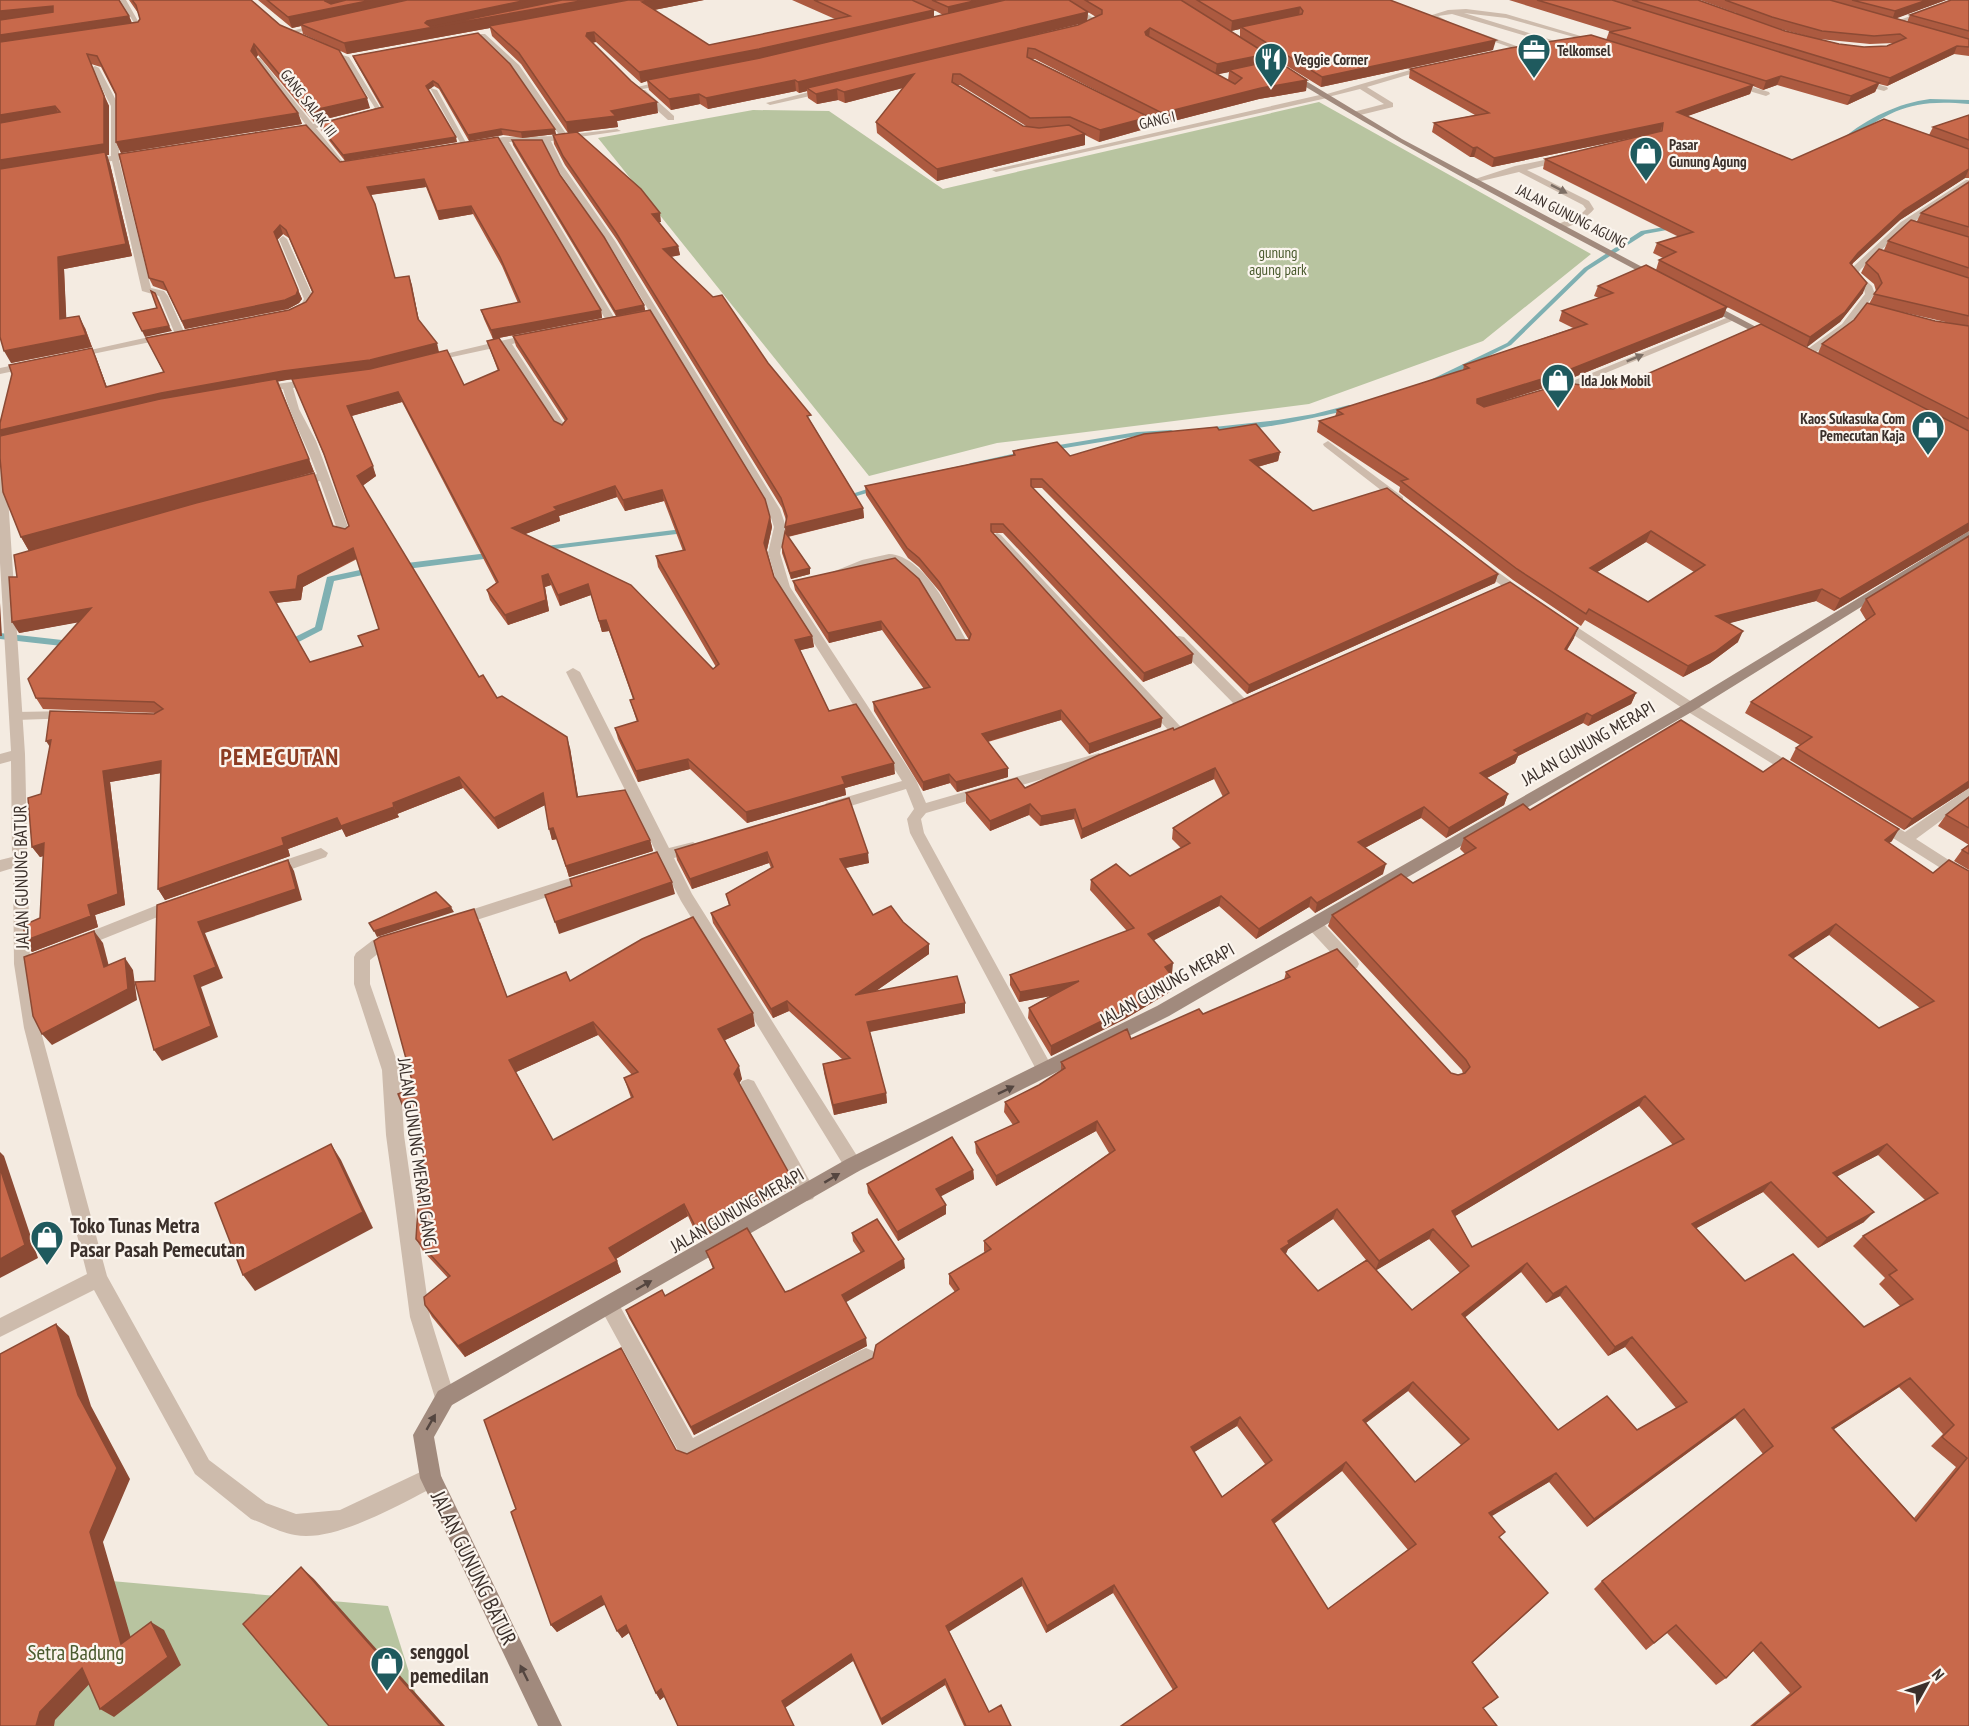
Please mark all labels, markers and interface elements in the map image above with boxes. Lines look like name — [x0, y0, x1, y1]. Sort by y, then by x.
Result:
office icon: Telkomsel — [1516, 32, 1552, 79]
restaurant icon: Veggie Corner — [1253, 41, 1289, 88]
place label: Telkomsel — [1557, 41, 1611, 60]
place label: Veggie Corner — [1293, 50, 1369, 69]
street label: GANG SALAK III — [277, 65, 341, 141]
street label: GANG I — [1137, 107, 1177, 133]
shop icon: Pasar Gunung Agung — [1628, 135, 1664, 182]
place label: Pasar Gunung Agung — [1669, 135, 1747, 171]
street label: JALAN GUNUNG AGUNG — [1512, 179, 1631, 252]
one-way arrow — [1551, 184, 1568, 194]
park label: gunung agung park — [1249, 243, 1307, 279]
one-way arrow — [1627, 353, 1645, 363]
shop icon: Ida Jok Mobil — [1540, 362, 1576, 409]
place label: Ida Jok Mobil — [1581, 371, 1651, 390]
place label: Kaos Sukasuka Com Pemecutan Kaja — [1800, 409, 1905, 445]
shop icon: Kaos Sukasuka Com Pemecutan Kaja — [1910, 409, 1946, 456]
street label: JALAN GUNUNG MERAPI — [1516, 695, 1659, 791]
district label: PEMECUTAN — [220, 741, 340, 772]
street label: JALAN GUNUNG BATUR — [8, 804, 34, 950]
street label: JALAN GUNUNG MERAPI — [1095, 937, 1238, 1031]
street label: JALAN GUNUNG MERAPI GANG I — [393, 1055, 443, 1256]
one-way arrow — [997, 1085, 1014, 1094]
street label: JALAN GUNUNG MERAPI — [665, 1162, 808, 1258]
one-way arrow — [824, 1173, 841, 1183]
place label: Toko Tunas Metra Pasar Pasah Pemecutan — [70, 1212, 245, 1263]
shop icon: Toko Tunas Metra Pasar Pasah Pemecutan — [29, 1219, 65, 1266]
one-way arrow — [636, 1280, 653, 1290]
one-way arrow — [425, 1414, 435, 1431]
street label: JALAN GUNUNG BATUR — [425, 1486, 523, 1650]
place label: senggol pemedilan — [410, 1638, 489, 1689]
park label: Setra Badung — [28, 1639, 124, 1666]
shop icon: senggol pemedilan — [369, 1645, 405, 1692]
north arrow — [1897, 1654, 1957, 1714]
one-way arrow — [520, 1665, 529, 1682]
text: N — [1928, 1665, 1949, 1684]

